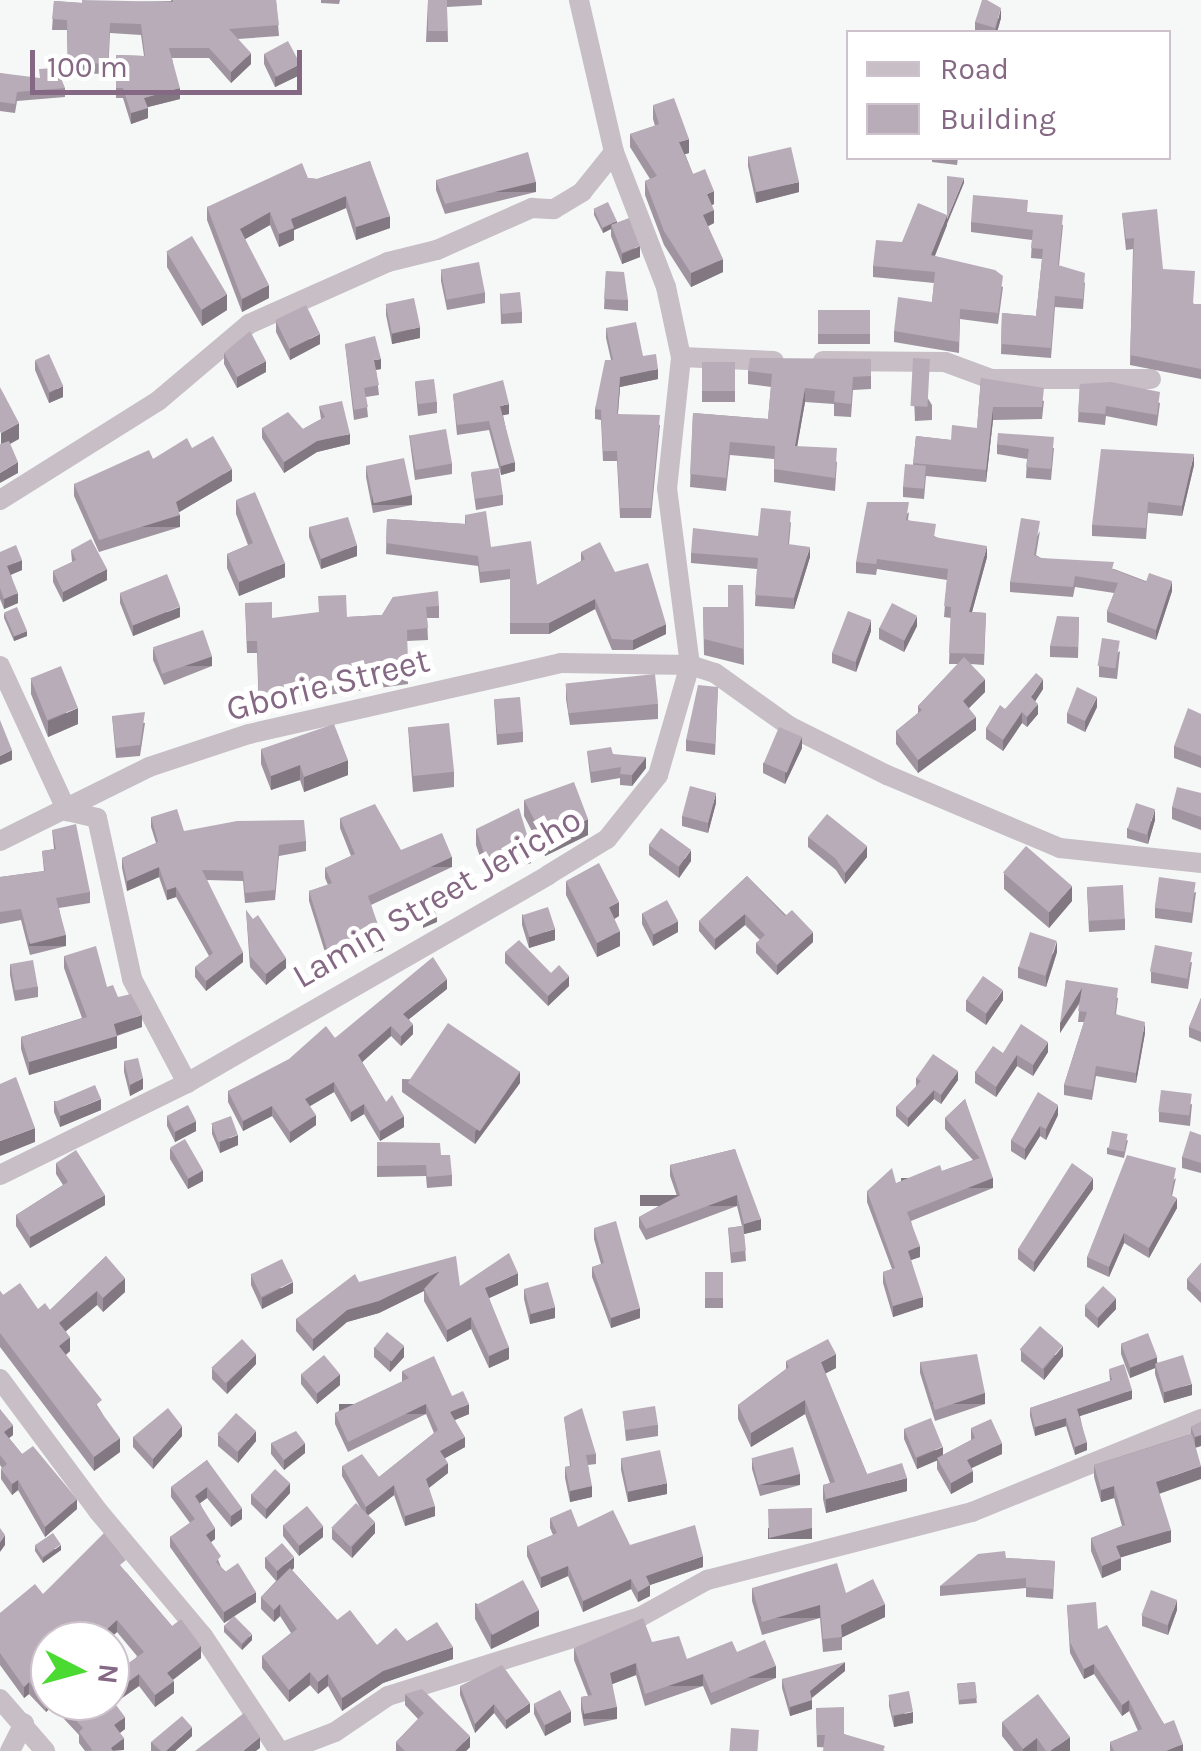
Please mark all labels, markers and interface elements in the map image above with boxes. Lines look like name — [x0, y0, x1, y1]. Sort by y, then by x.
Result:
scale bar — [35, 30, 308, 92]
legend — [846, 30, 1171, 160]
text: 100 m — [47, 49, 128, 85]
text: Road — [940, 51, 1009, 87]
text: Building — [940, 101, 1056, 137]
street label: Gborie Street — [222, 639, 434, 731]
street label: Lamin Street Jericho — [285, 798, 589, 998]
north arrow — [30, 1621, 130, 1721]
text: N — [91, 1662, 126, 1686]

